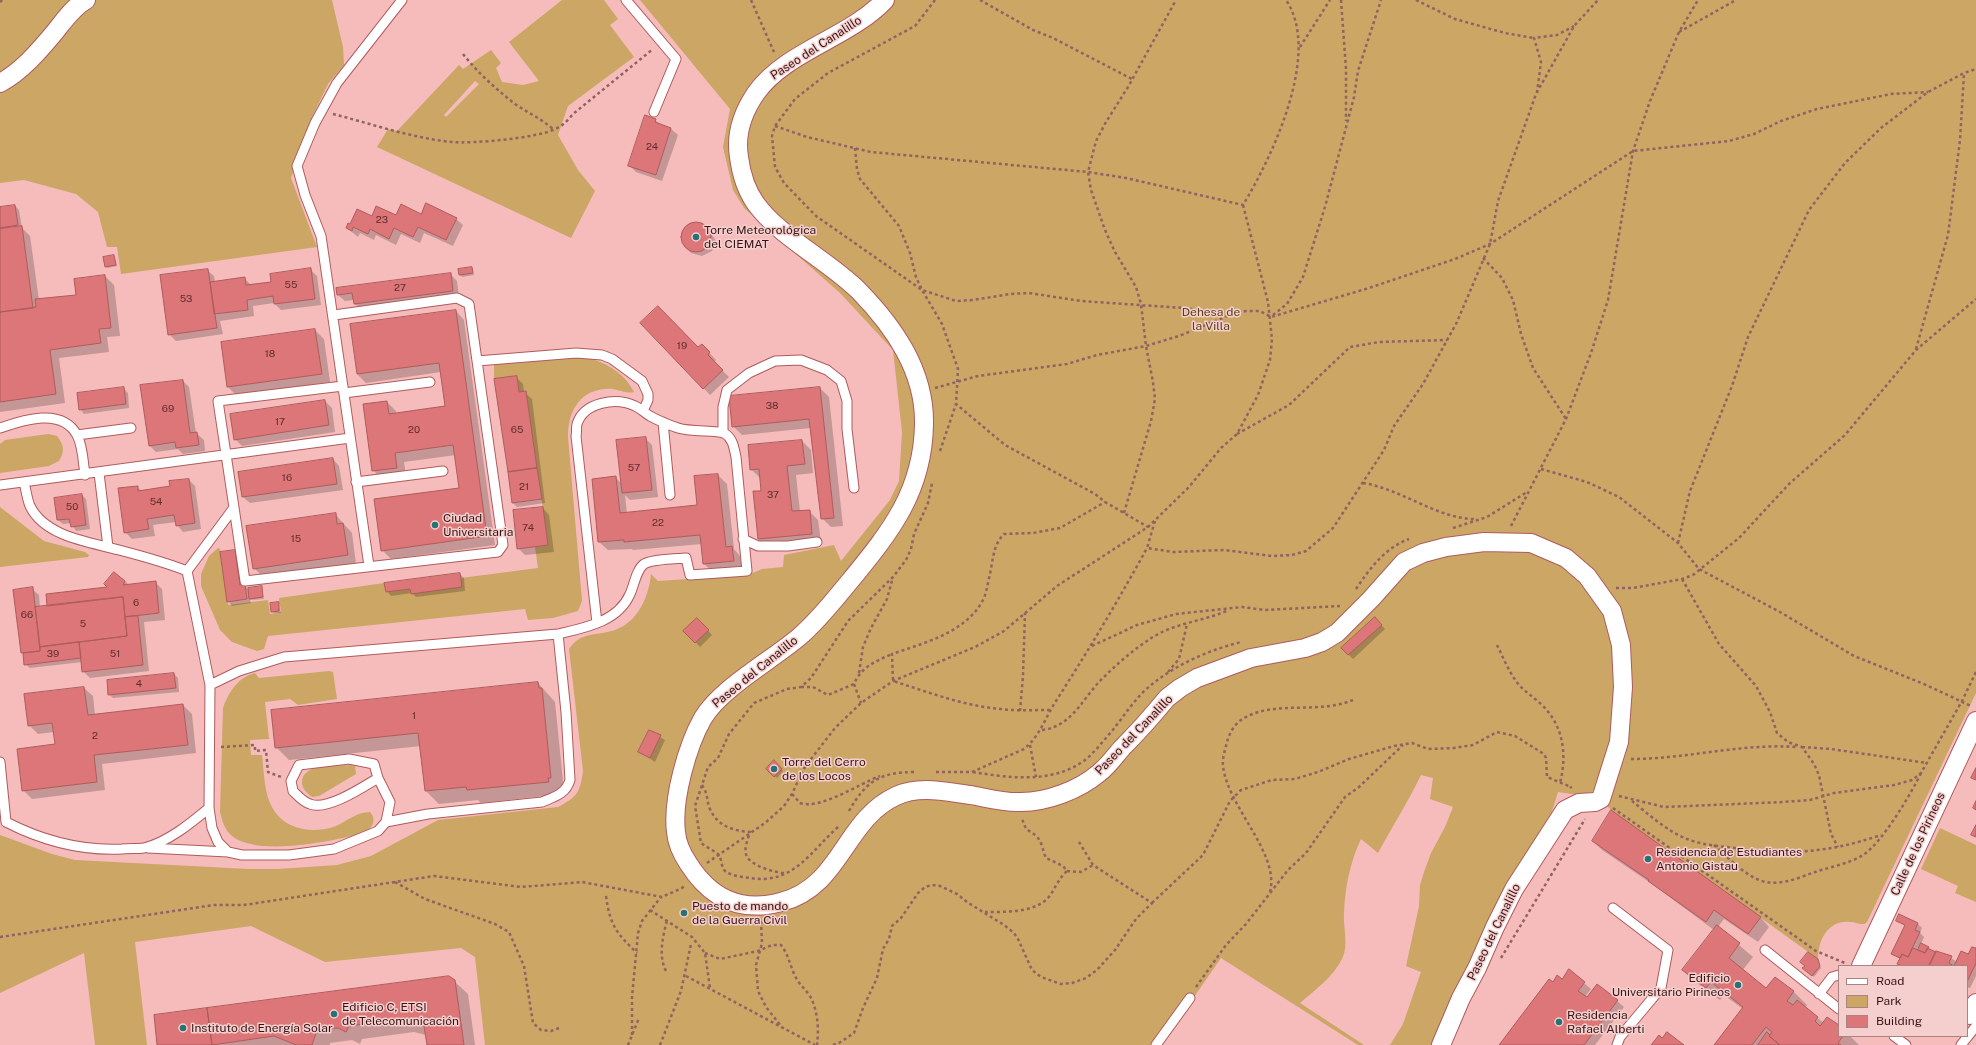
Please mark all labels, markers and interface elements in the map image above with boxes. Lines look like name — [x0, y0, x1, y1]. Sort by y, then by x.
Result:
street label: Paseo del Canalillo — [768, 13, 864, 83]
house number: 24 — [646, 141, 658, 153]
house number: 23 — [376, 214, 388, 226]
place label: Torre Meteorológica del CIEMAT — [704, 223, 816, 251]
marker: Torre Meteorológica del CIEMAT — [691, 232, 701, 242]
house number: 55 — [285, 279, 297, 291]
house number: 27 — [394, 282, 406, 294]
house number: 53 — [180, 293, 192, 305]
park label: Dehesa de la Villa — [1182, 305, 1240, 333]
house number: 19 — [677, 340, 687, 352]
house number: 18 — [265, 348, 275, 360]
house number: 38 — [766, 400, 778, 412]
house number: 69 — [162, 403, 174, 415]
house number: 17 — [275, 416, 285, 428]
house number: 20 — [408, 424, 420, 436]
house number: 65 — [511, 424, 523, 436]
house number: 57 — [628, 462, 640, 474]
house number: 16 — [282, 472, 292, 484]
house number: 21 — [519, 481, 529, 493]
house number: 37 — [767, 489, 779, 501]
house number: 54 — [150, 496, 162, 508]
house number: 50 — [66, 501, 78, 513]
place label: Ciudad Universitaria — [443, 511, 513, 539]
house number: 22 — [652, 517, 664, 529]
marker: Ciudad Universitaria — [430, 520, 440, 530]
house number: 74 — [522, 522, 534, 534]
house number: 15 — [291, 533, 301, 545]
house number: 6 — [133, 597, 139, 609]
house number: 66 — [21, 609, 33, 621]
house number: 5 — [80, 618, 86, 630]
street label: Paseo del Canalillo — [709, 633, 801, 711]
house number: 39 — [47, 648, 59, 660]
house number: 51 — [110, 648, 120, 660]
house number: 4 — [136, 678, 142, 690]
street label: Paseo del Canalillo — [1092, 692, 1176, 778]
house number: 1 — [412, 710, 416, 722]
house number: 2 — [92, 730, 98, 742]
place label: Torre del Cerro de los Locos — [782, 755, 866, 783]
marker: Torre del Cerro de los Locos — [769, 764, 779, 774]
street label: Calle de los Pirineos — [1888, 790, 1948, 898]
place label: Residencia de Estudiantes Antonio Gistau — [1656, 845, 1802, 873]
marker: Residencia de Estudiantes Antonio Gistau — [1643, 854, 1653, 864]
street label: Paseo del Canalillo — [1464, 881, 1524, 983]
place label: Puesto de mando de la Guerra Civil — [692, 899, 788, 927]
marker: Puesto de mando de la Guerra Civil — [679, 908, 689, 918]
legend — [1838, 965, 1968, 1037]
place label: Edificio Universitario Pirineos — [1612, 971, 1730, 999]
text: Road — [1876, 974, 1904, 988]
marker: Edificio Universitario Pirineos — [1733, 980, 1743, 990]
text: Park — [1876, 994, 1902, 1008]
place label: Edificio C, ETSI de Telecomunicación — [342, 1000, 459, 1028]
place label: Residencia Rafael Alberti — [1567, 1008, 1644, 1036]
marker: Edificio C, ETSI de Telecomunicación — [329, 1009, 339, 1019]
text: Building — [1876, 1014, 1922, 1028]
marker: Residencia Rafael Alberti — [1554, 1017, 1564, 1027]
place label: Instituto de Energía Solar — [191, 1021, 333, 1035]
marker: Instituto de Energía Solar — [178, 1023, 188, 1033]

